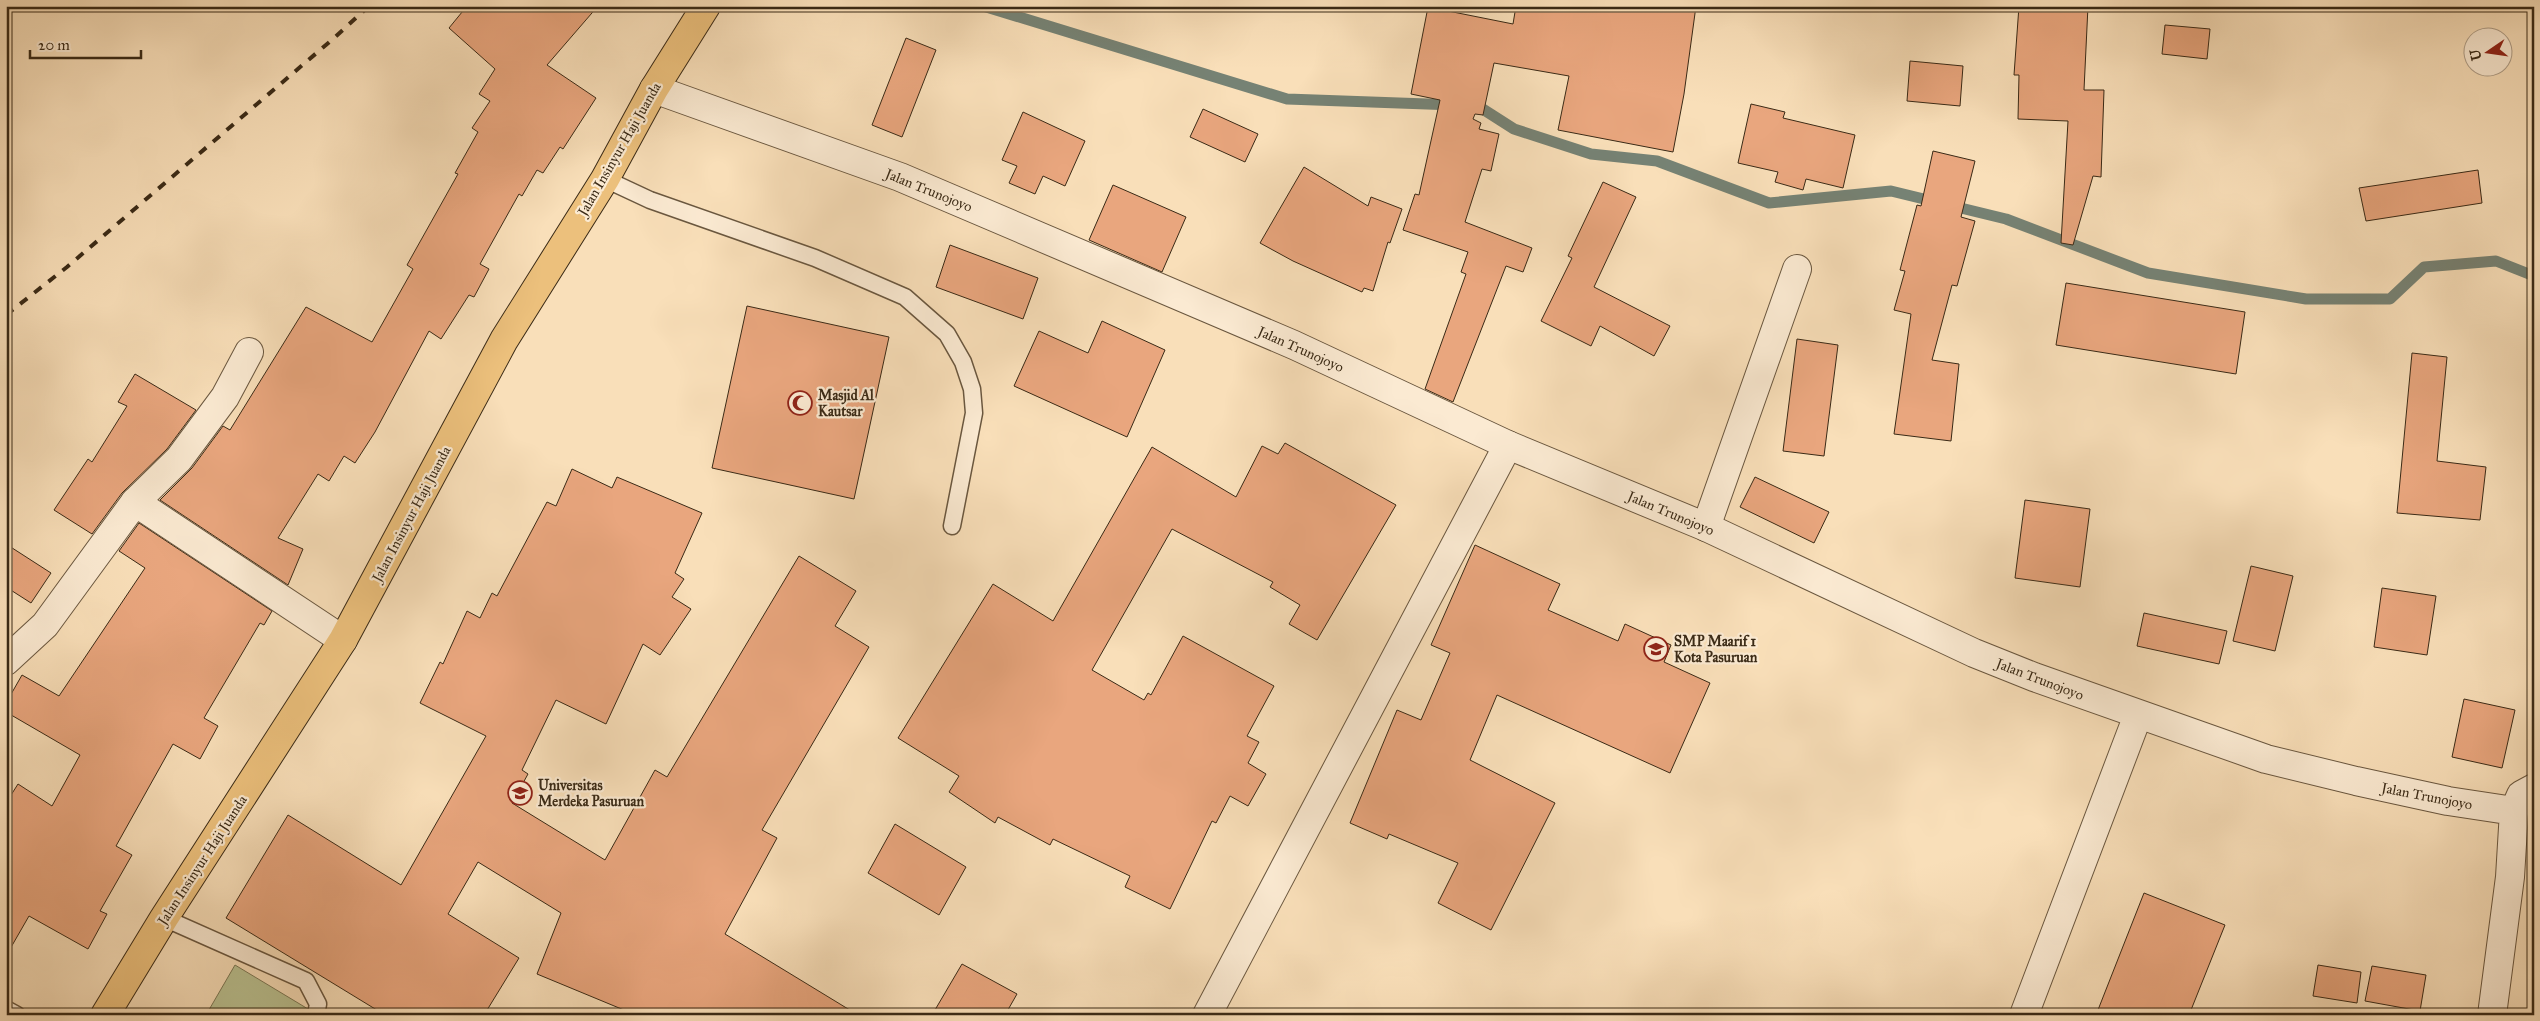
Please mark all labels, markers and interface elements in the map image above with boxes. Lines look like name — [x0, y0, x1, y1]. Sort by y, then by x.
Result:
scale bar — [30, 28, 141, 60]
north arrow — [2462, 28, 2512, 78]
text: 20 m — [38, 36, 70, 54]
text: U — [2466, 47, 2485, 62]
street label: Jalan Insinyur Haji Juanda — [573, 79, 666, 221]
street label: Jalan Trunojoyo — [881, 165, 975, 217]
street label: Jalan Trunojoyo — [1253, 322, 1346, 377]
place label: Masjid Al Kautsar — [818, 387, 875, 420]
mosque icon: Masjid Al Kautsar — [787, 390, 813, 416]
street label: Jalan Insinyur Haji Juanda — [368, 443, 455, 587]
street label: Jalan Trunojoyo — [1623, 487, 1717, 540]
place label: SMP Maarif 1 Kota Pasuruan — [1674, 633, 1758, 666]
school or university icon: SMP Maarif 1 Kota Pasuruan — [1643, 636, 1669, 662]
street label: Jalan Trunojoyo — [1991, 654, 2086, 705]
place label: Universitas Merdeka Pasuruan — [538, 777, 644, 810]
street label: Jalan Trunojoyo — [2378, 779, 2474, 815]
school or university icon: Universitas Merdeka Pasuruan — [507, 780, 533, 806]
street label: Jalan Insinyur Haji Juanda — [153, 792, 252, 931]

